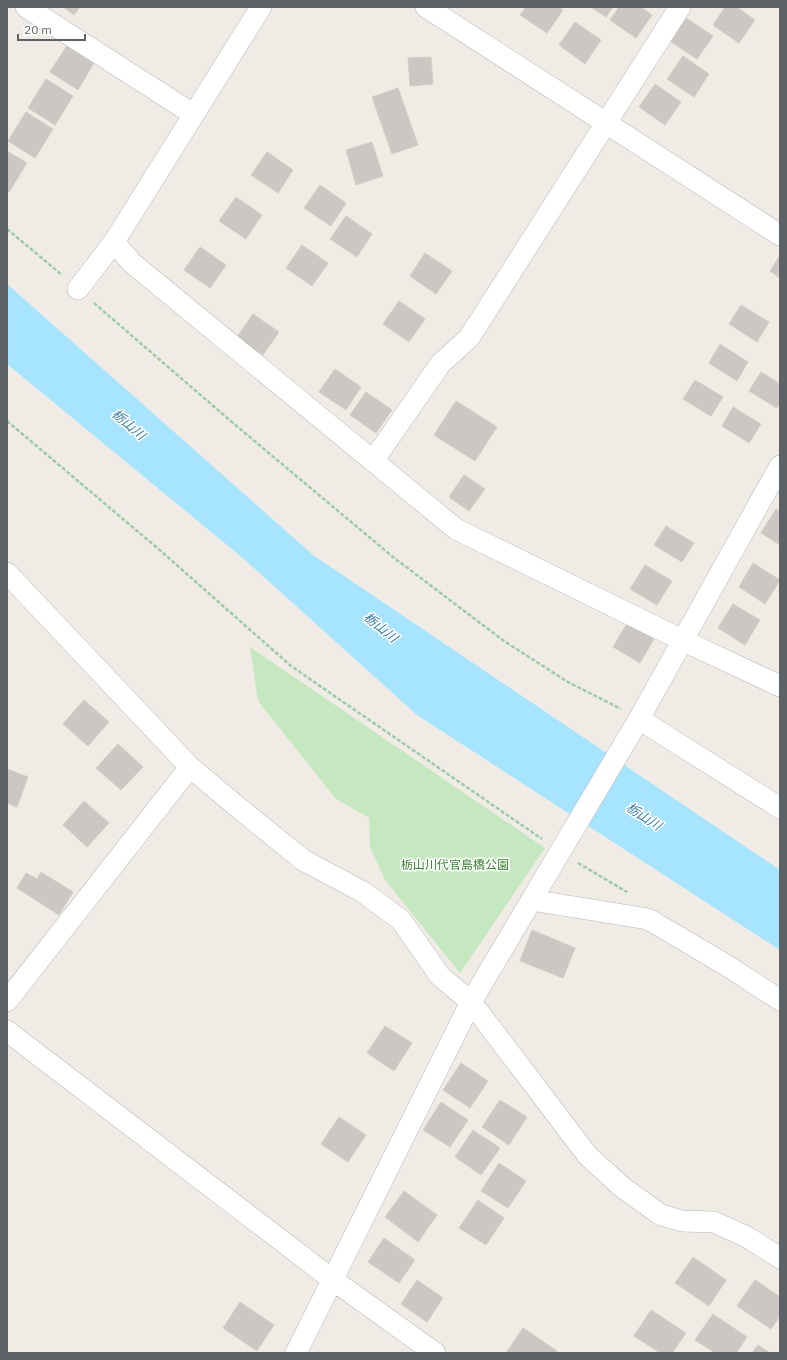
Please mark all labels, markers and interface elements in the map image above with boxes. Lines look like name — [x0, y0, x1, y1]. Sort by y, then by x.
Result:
scale bar — [18, 16, 85, 42]
text: 20 m — [24, 22, 52, 37]
water label: 栃山川 — [108, 405, 150, 445]
water label: 栃山川 — [360, 609, 403, 648]
water label: 栃山川 — [623, 799, 666, 835]
park label: 栃山川代官島橋公園 — [401, 857, 509, 872]

